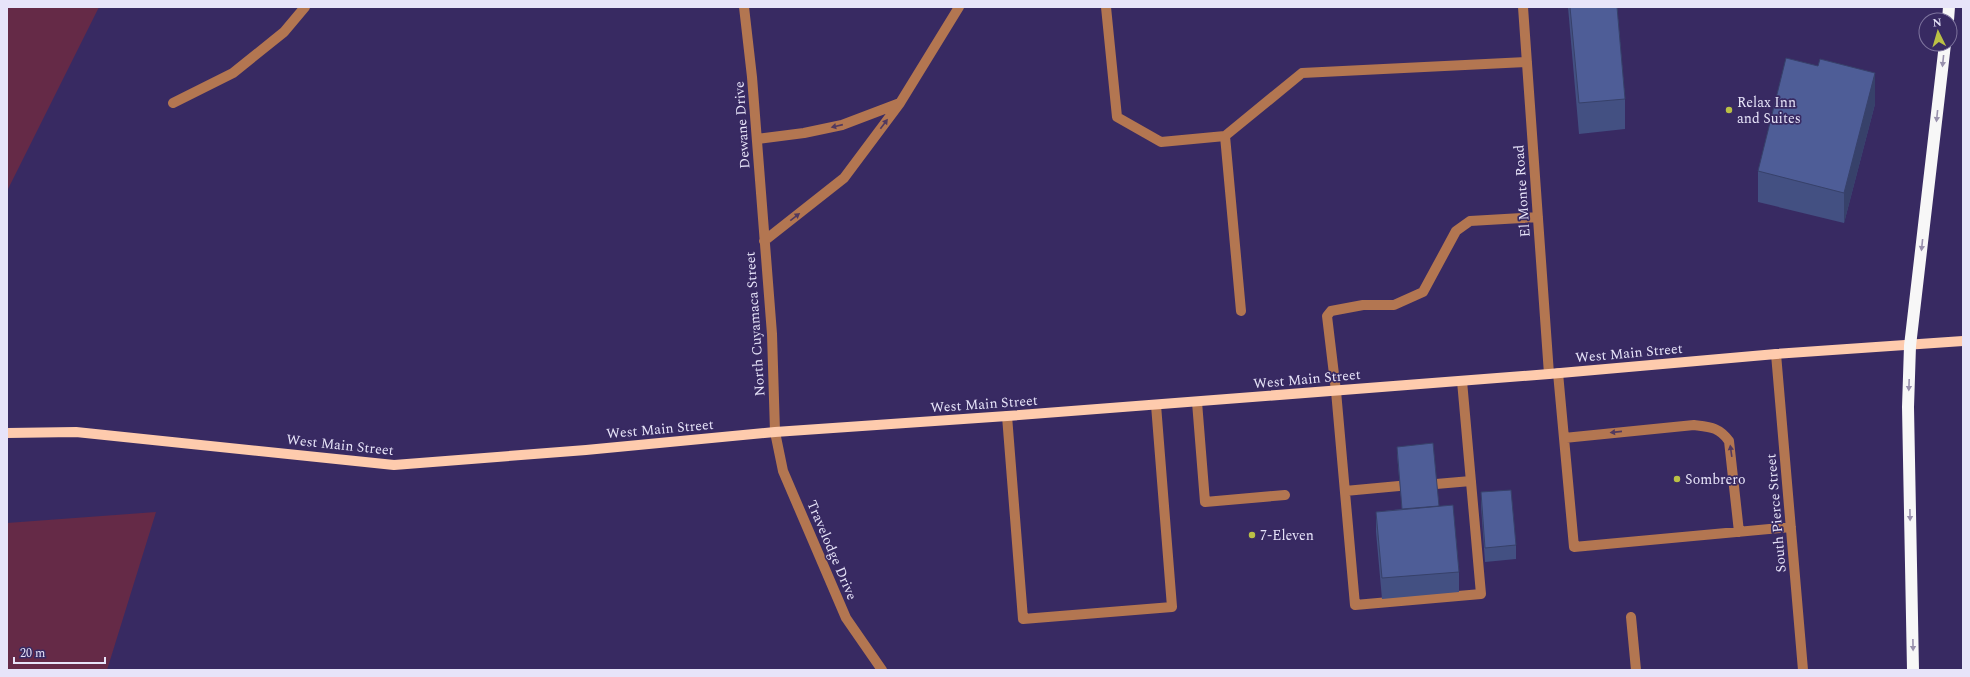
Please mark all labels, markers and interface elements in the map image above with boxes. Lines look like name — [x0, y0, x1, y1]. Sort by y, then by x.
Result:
north arrow — [1918, 12, 1958, 52]
text: N — [1932, 14, 1942, 31]
one-way arrow — [1940, 55, 1946, 67]
street label: Dewane Drive — [728, 80, 756, 169]
place label: Relax Inn and Suites — [1737, 92, 1801, 129]
marker: Relax Inn and Suites — [1724, 105, 1734, 115]
one-way arrow — [1934, 110, 1940, 122]
one-way arrow — [880, 119, 888, 130]
one-way arrow — [831, 123, 843, 129]
street label: El Monte Road — [1508, 144, 1536, 238]
one-way arrow — [789, 213, 800, 221]
one-way arrow — [1919, 239, 1925, 251]
street label: North Cuyamaca Street — [739, 251, 771, 397]
street label: West Main Street — [1574, 338, 1684, 368]
street label: West Main Street — [1252, 364, 1362, 394]
one-way arrow — [1905, 379, 1912, 391]
street label: West Main Street — [930, 390, 1038, 418]
street label: West Main Street — [605, 414, 715, 444]
street label: West Main Street — [285, 429, 395, 461]
one-way arrow — [1610, 429, 1622, 436]
one-way arrow — [1728, 445, 1734, 457]
street label: South Pierce Street — [1760, 453, 1792, 573]
place label: Sombrero — [1685, 469, 1745, 490]
marker: Sombrero — [1672, 474, 1682, 484]
street label: Travelodge Drive — [801, 497, 863, 603]
one-way arrow — [1907, 509, 1913, 522]
place label: 7-Eleven — [1260, 525, 1314, 546]
marker: 7-Eleven — [1247, 530, 1257, 540]
scale bar — [14, 639, 105, 665]
one-way arrow — [1909, 639, 1916, 651]
text: 20 m — [20, 644, 45, 663]

